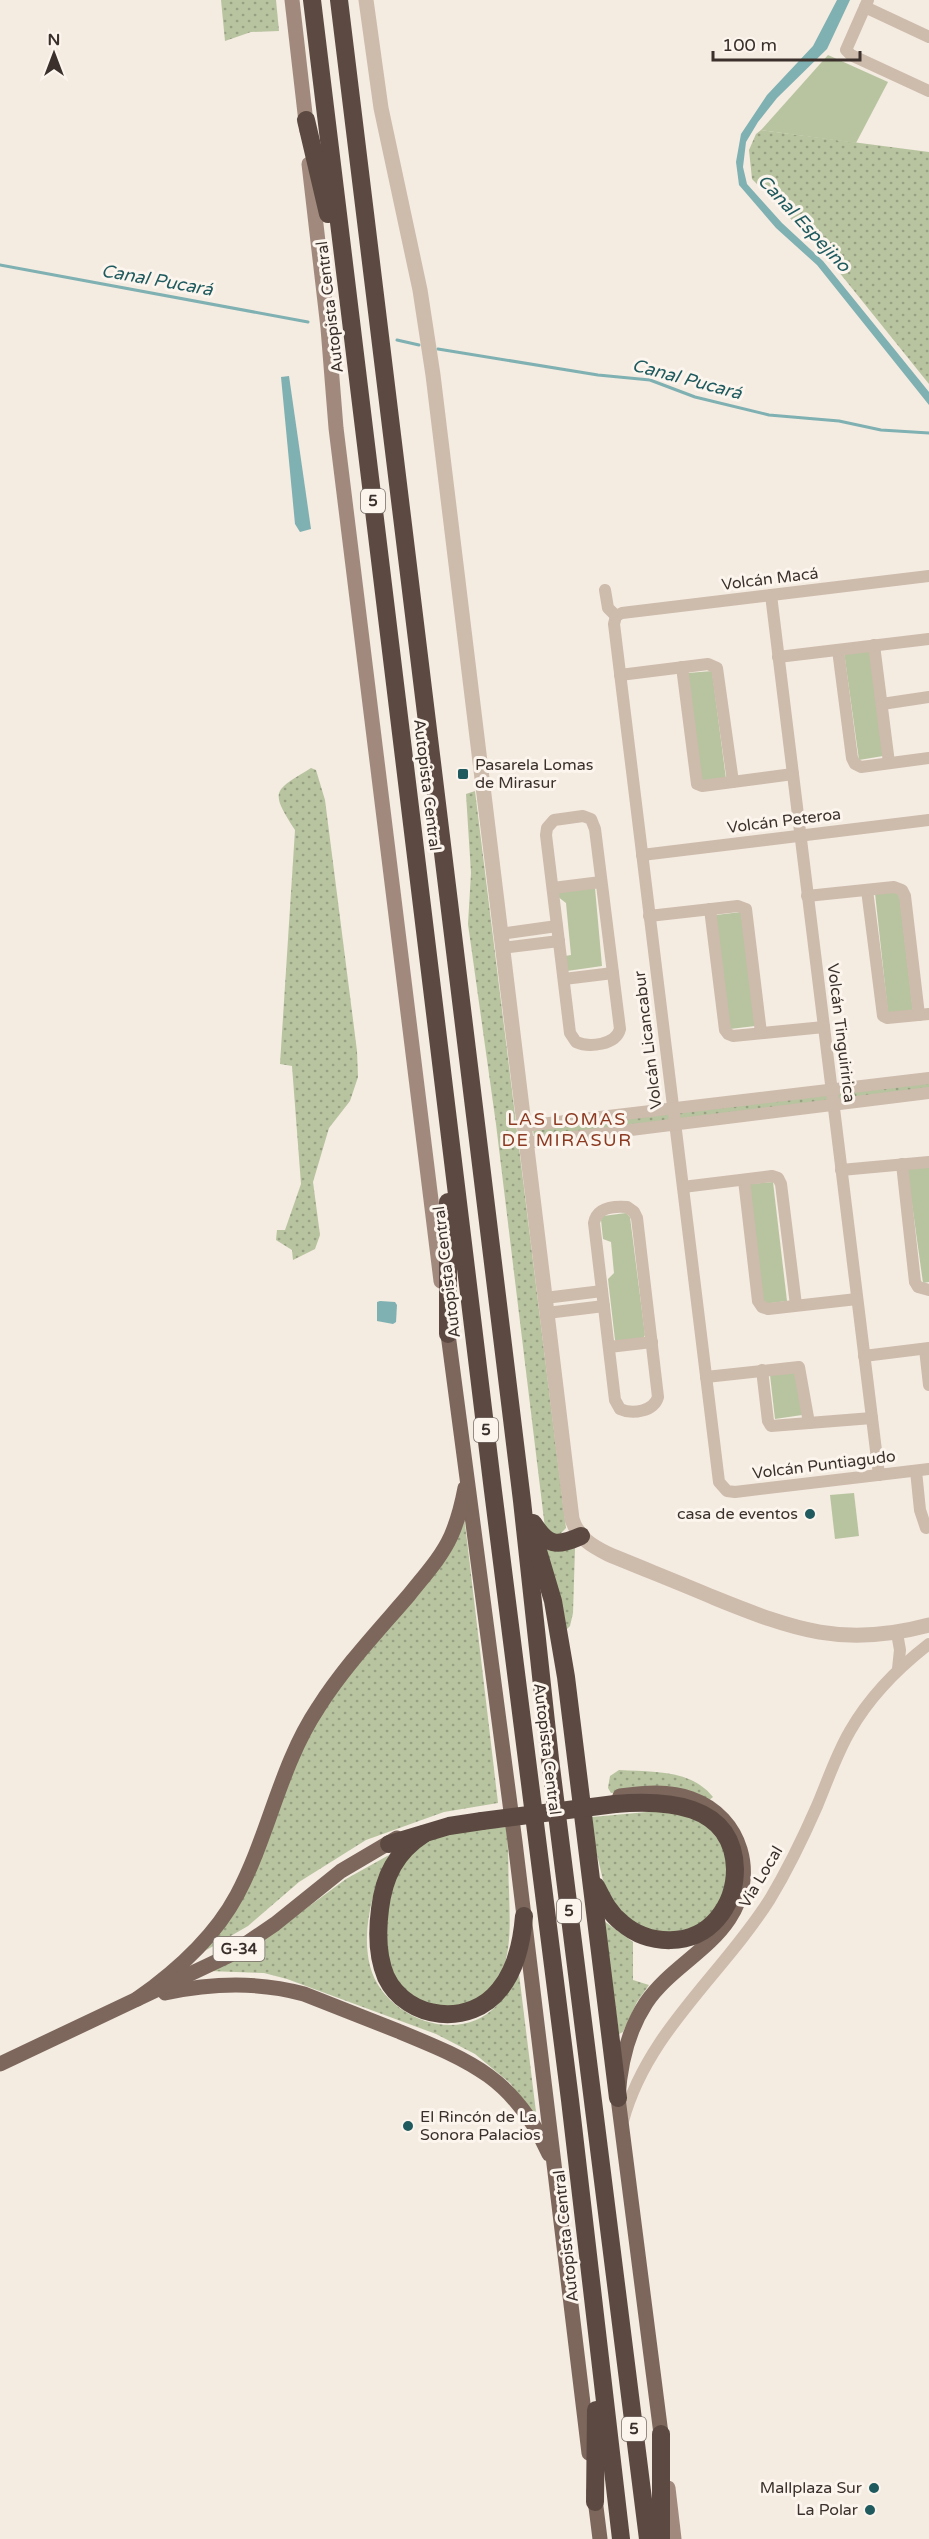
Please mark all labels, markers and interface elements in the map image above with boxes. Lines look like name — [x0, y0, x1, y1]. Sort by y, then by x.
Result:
north arrow — [24, 24, 84, 84]
scale bar — [713, 24, 860, 62]
text: N — [48, 30, 60, 50]
text: 100 m — [722, 34, 777, 56]
water label: Canal Espejino — [753, 170, 856, 277]
street label: Autopista Central — [312, 240, 348, 374]
water label: Canal Pucará — [100, 259, 215, 301]
water label: Canal Pucará — [630, 354, 745, 404]
road number: 5 — [361, 489, 385, 513]
street label: Volcán Macá — [720, 563, 820, 595]
street label: Autopista Central — [409, 718, 445, 852]
place label: Pasarela Lomas de Mirasur — [475, 755, 593, 793]
marker: Pasarela Lomas de Mirasur — [456, 767, 470, 781]
street label: Volcán Peteroa — [726, 804, 842, 838]
street label: Volcán Tinguiririca — [823, 962, 859, 1104]
street label: Volcán Licancabur — [629, 969, 666, 1110]
district label: LAS LOMAS DE MIRASUR — [502, 1108, 633, 1151]
street label: Autopista Central — [429, 1205, 465, 1339]
road number: 5 — [474, 1418, 498, 1442]
street label: Volcán Puntiagudo — [751, 1446, 897, 1484]
place label: casa de eventos — [677, 1504, 798, 1524]
marker: casa de eventos — [803, 1507, 817, 1521]
street label: Autopista Central — [529, 1682, 565, 1816]
street label: Vía Local — [735, 1842, 787, 1912]
road number: 5 — [557, 1899, 581, 1923]
road number: G-34 — [214, 1937, 264, 1961]
place label: El Rincón de La Sonora Palacios — [420, 2107, 541, 2145]
marker: El Rincón de La Sonora Palacios — [401, 2119, 415, 2133]
street label: Autopista Central — [549, 2169, 583, 2303]
road number: 5 — [622, 2417, 646, 2441]
place label: Mallplaza Sur — [760, 2478, 863, 2498]
marker: Mallplaza Sur — [867, 2481, 881, 2495]
place label: La Polar — [796, 2500, 859, 2520]
marker: La Polar — [863, 2503, 877, 2517]

